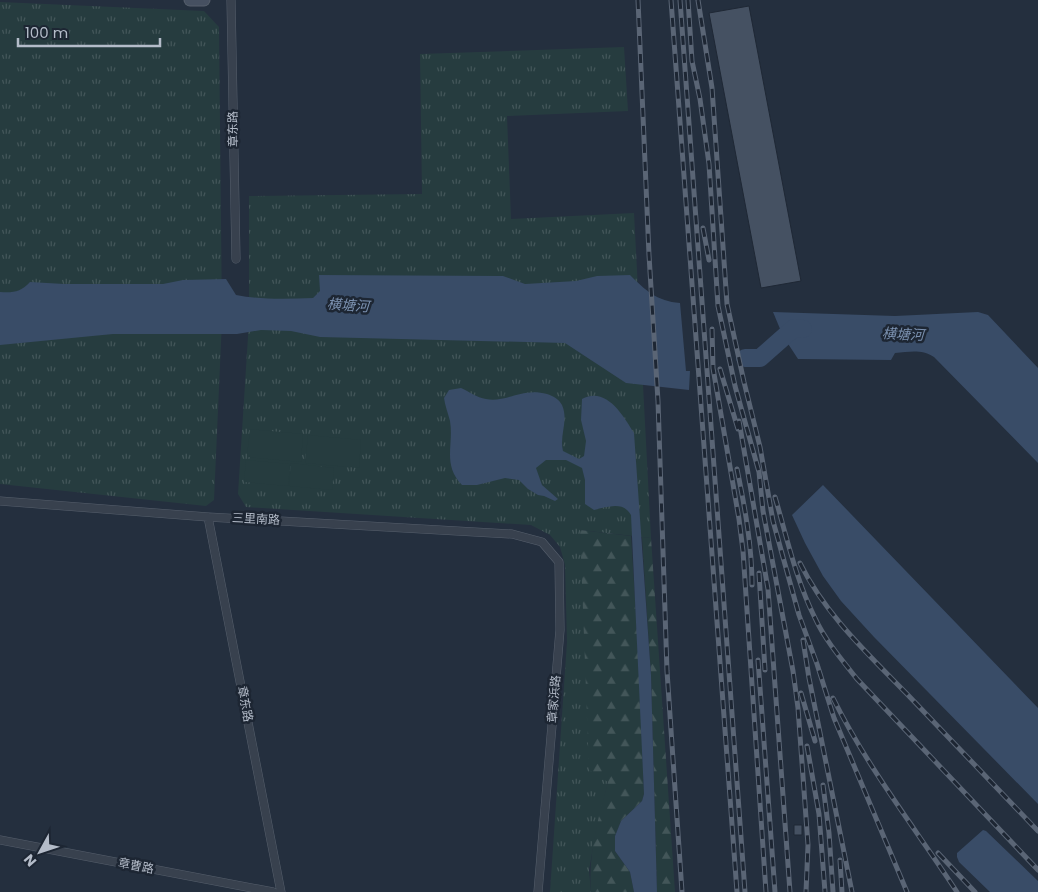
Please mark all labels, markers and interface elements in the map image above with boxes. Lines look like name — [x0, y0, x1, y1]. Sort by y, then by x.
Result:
scale bar — [18, 15, 160, 47]
text: 100 m — [25, 22, 68, 43]
street label: 章东路 — [224, 111, 241, 147]
water label: 横塘河 — [326, 294, 373, 317]
water label: 横塘河 — [882, 323, 927, 345]
street label: 三里南路 — [232, 509, 280, 528]
street label: 章家浜路 — [543, 674, 564, 724]
street label: 章东路 — [234, 685, 257, 723]
north arrow — [15, 827, 65, 877]
text: N — [19, 850, 41, 871]
street label: 章曹路 — [117, 854, 155, 877]

